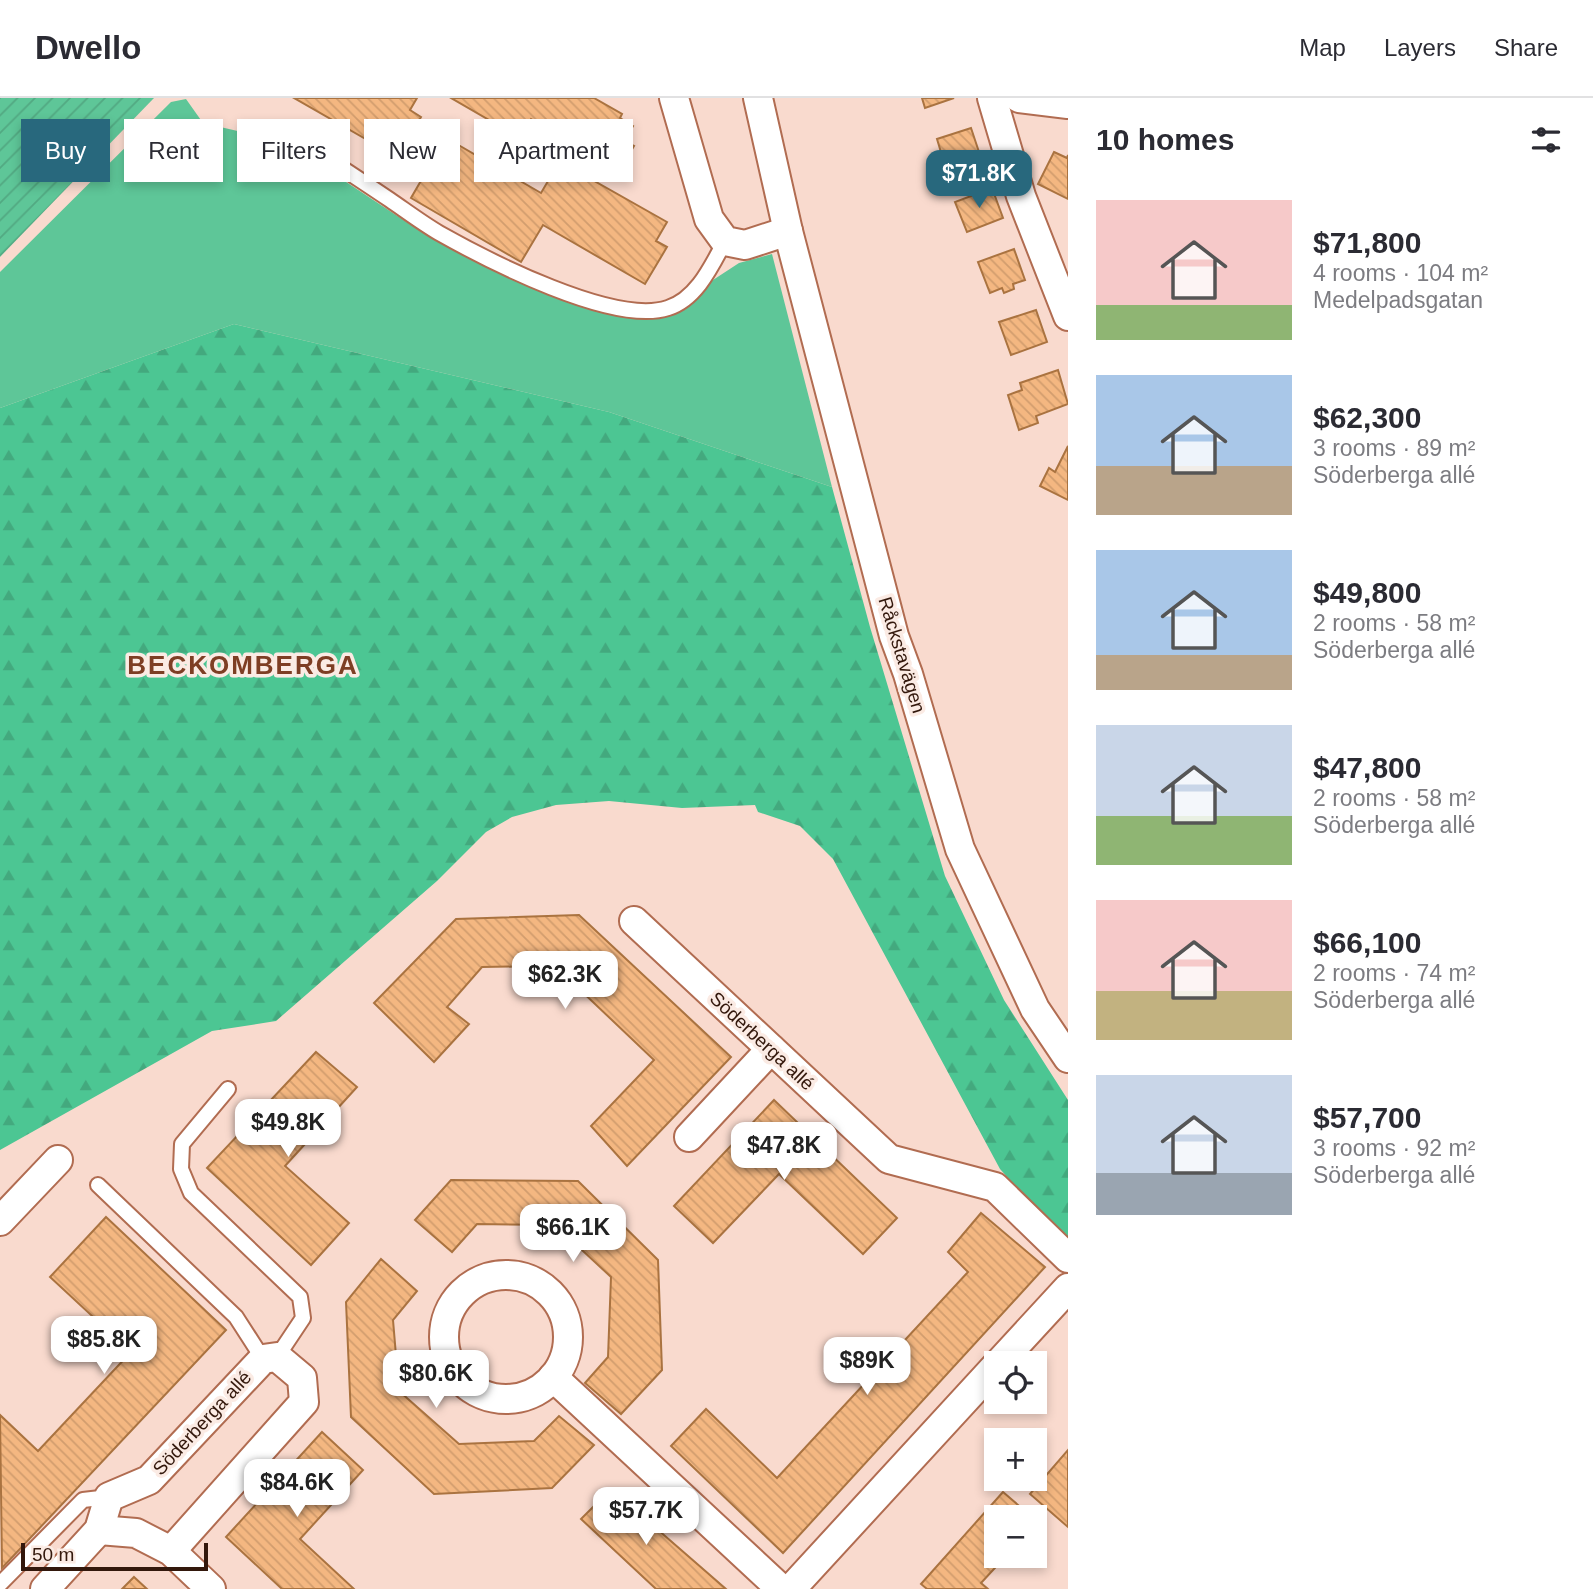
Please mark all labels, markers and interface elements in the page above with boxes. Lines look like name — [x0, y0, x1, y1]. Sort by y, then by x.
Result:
text: Dwello — [35, 29, 141, 66]
text: Map — [1299, 34, 1346, 61]
text: Layers — [1384, 34, 1456, 61]
text: Share — [1494, 34, 1558, 61]
chip: Buy — [21, 119, 110, 182]
chip: Rent — [124, 119, 223, 182]
chip: Filters — [237, 119, 350, 182]
chip: New — [364, 119, 460, 182]
chip: Apartment — [474, 119, 633, 182]
icon: filters — [1527, 121, 1565, 159]
text: 10 homes — [1096, 123, 1234, 156]
pin: $71.8K — [922, 150, 1036, 210]
text: $71.8K — [942, 160, 1016, 186]
text: $71,800 — [1313, 226, 1421, 259]
icon: home — [1152, 228, 1236, 312]
text: 4 rooms · 104 m² — [1313, 260, 1488, 286]
text: Medelpadsgatan — [1313, 287, 1483, 313]
text: $62,300 — [1313, 401, 1421, 434]
icon: home — [1152, 403, 1236, 487]
text: 3 rooms · 89 m² — [1313, 435, 1475, 461]
text: Söderberga allé — [1313, 462, 1475, 488]
text: $49,800 — [1313, 576, 1421, 609]
icon: home — [1152, 578, 1236, 662]
street label: Råckstavägen — [874, 594, 930, 716]
text: 2 rooms · 58 m² — [1313, 610, 1475, 636]
text: Söderberga allé — [1313, 637, 1475, 663]
district label: BECKOMBERGA — [127, 650, 359, 680]
text: $47,800 — [1313, 751, 1421, 784]
icon: home — [1152, 753, 1236, 837]
text: 2 rooms · 58 m² — [1313, 785, 1475, 811]
text: Söderberga allé — [1313, 812, 1475, 838]
text: $66,100 — [1313, 926, 1421, 959]
icon: home — [1152, 928, 1236, 1012]
pin: $62.3K — [508, 951, 622, 1011]
text: 2 rooms · 74 m² — [1313, 960, 1475, 986]
text: $62.3K — [528, 961, 602, 987]
text: Söderberga allé — [1313, 987, 1475, 1013]
street label: Söderberga allé — [706, 988, 818, 1094]
pin: $49.8K — [231, 1100, 345, 1159]
text: $57,700 — [1313, 1101, 1421, 1134]
icon: home — [1152, 1103, 1236, 1187]
text: $49.8K — [251, 1109, 325, 1135]
pin: $47.8K — [727, 1122, 841, 1182]
text: $47.8K — [747, 1132, 821, 1158]
text: 3 rooms · 92 m² — [1313, 1135, 1475, 1161]
text: Söderberga allé — [1313, 1162, 1475, 1188]
pin: $66.1K — [516, 1204, 630, 1264]
text: $66.1K — [536, 1214, 610, 1240]
pin: $85.8K — [47, 1316, 161, 1376]
text: $85.8K — [67, 1326, 141, 1352]
pin: $89K — [826, 1338, 908, 1397]
text: $89K — [840, 1347, 894, 1373]
pin: $80.6K — [379, 1350, 493, 1410]
map controls — [984, 1351, 1047, 1568]
button: locate — [984, 1351, 1047, 1414]
text: $80.6K — [399, 1360, 473, 1386]
street label: Söderberga allé — [149, 1367, 255, 1479]
button: + — [984, 1428, 1047, 1491]
pin: $84.6K — [240, 1460, 354, 1519]
text: $84.6K — [260, 1469, 334, 1495]
pin: $57.7K — [589, 1488, 703, 1547]
text: $57.7K — [609, 1497, 683, 1523]
button: − — [984, 1505, 1047, 1568]
scale bar — [21, 1540, 208, 1572]
text: 50 m — [32, 1544, 74, 1565]

